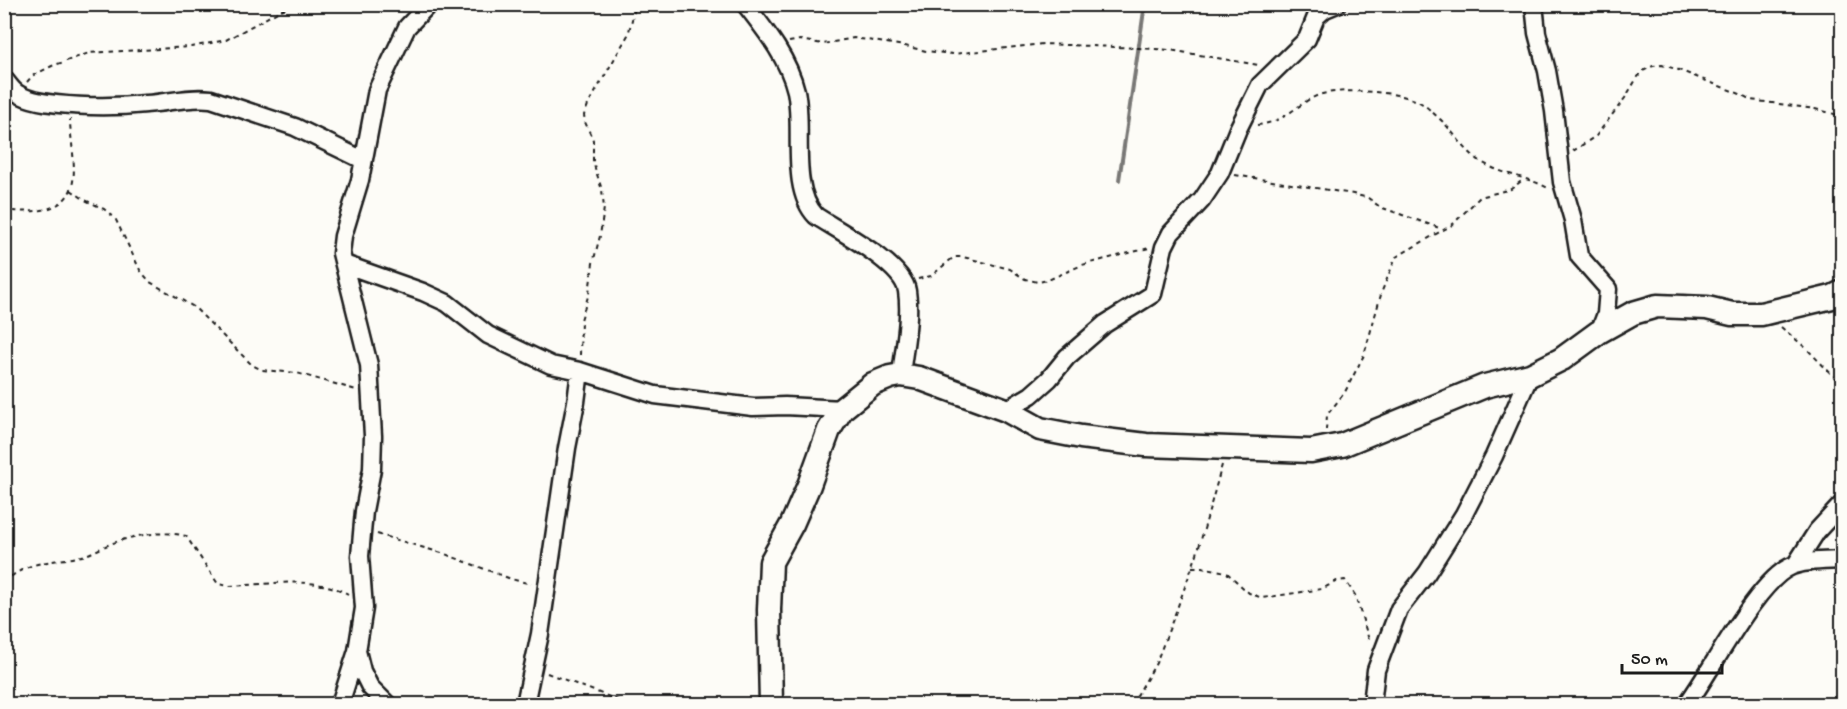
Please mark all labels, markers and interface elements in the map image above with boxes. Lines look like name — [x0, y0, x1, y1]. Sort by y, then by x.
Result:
scale bar — [1622, 637, 1722, 675]
text: 50 m — [1631, 650, 1668, 671]

